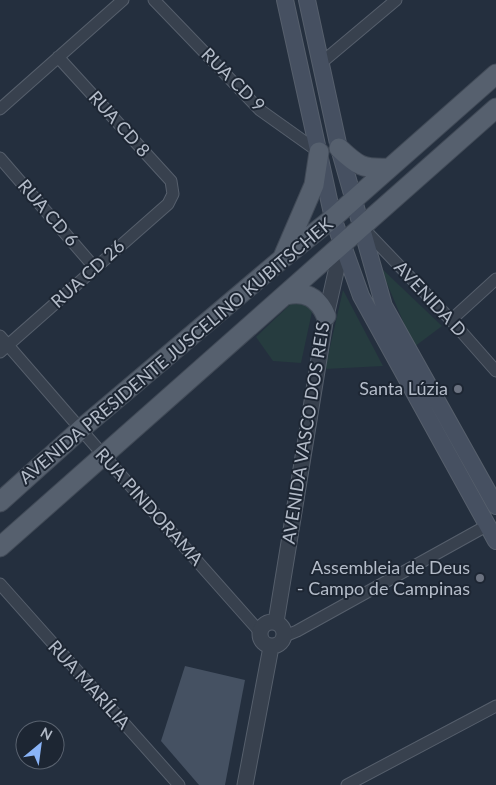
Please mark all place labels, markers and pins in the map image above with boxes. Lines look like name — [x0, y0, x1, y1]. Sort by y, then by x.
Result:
place label: Santa Lúzia — [359, 377, 448, 399]
marker: Santa Lúzia — [452, 383, 464, 395]
place label: Assembleia de Deus - Campo de Campinas — [297, 556, 470, 599]
marker: Assembleia de Deus - Campo de Campinas — [474, 572, 486, 584]

